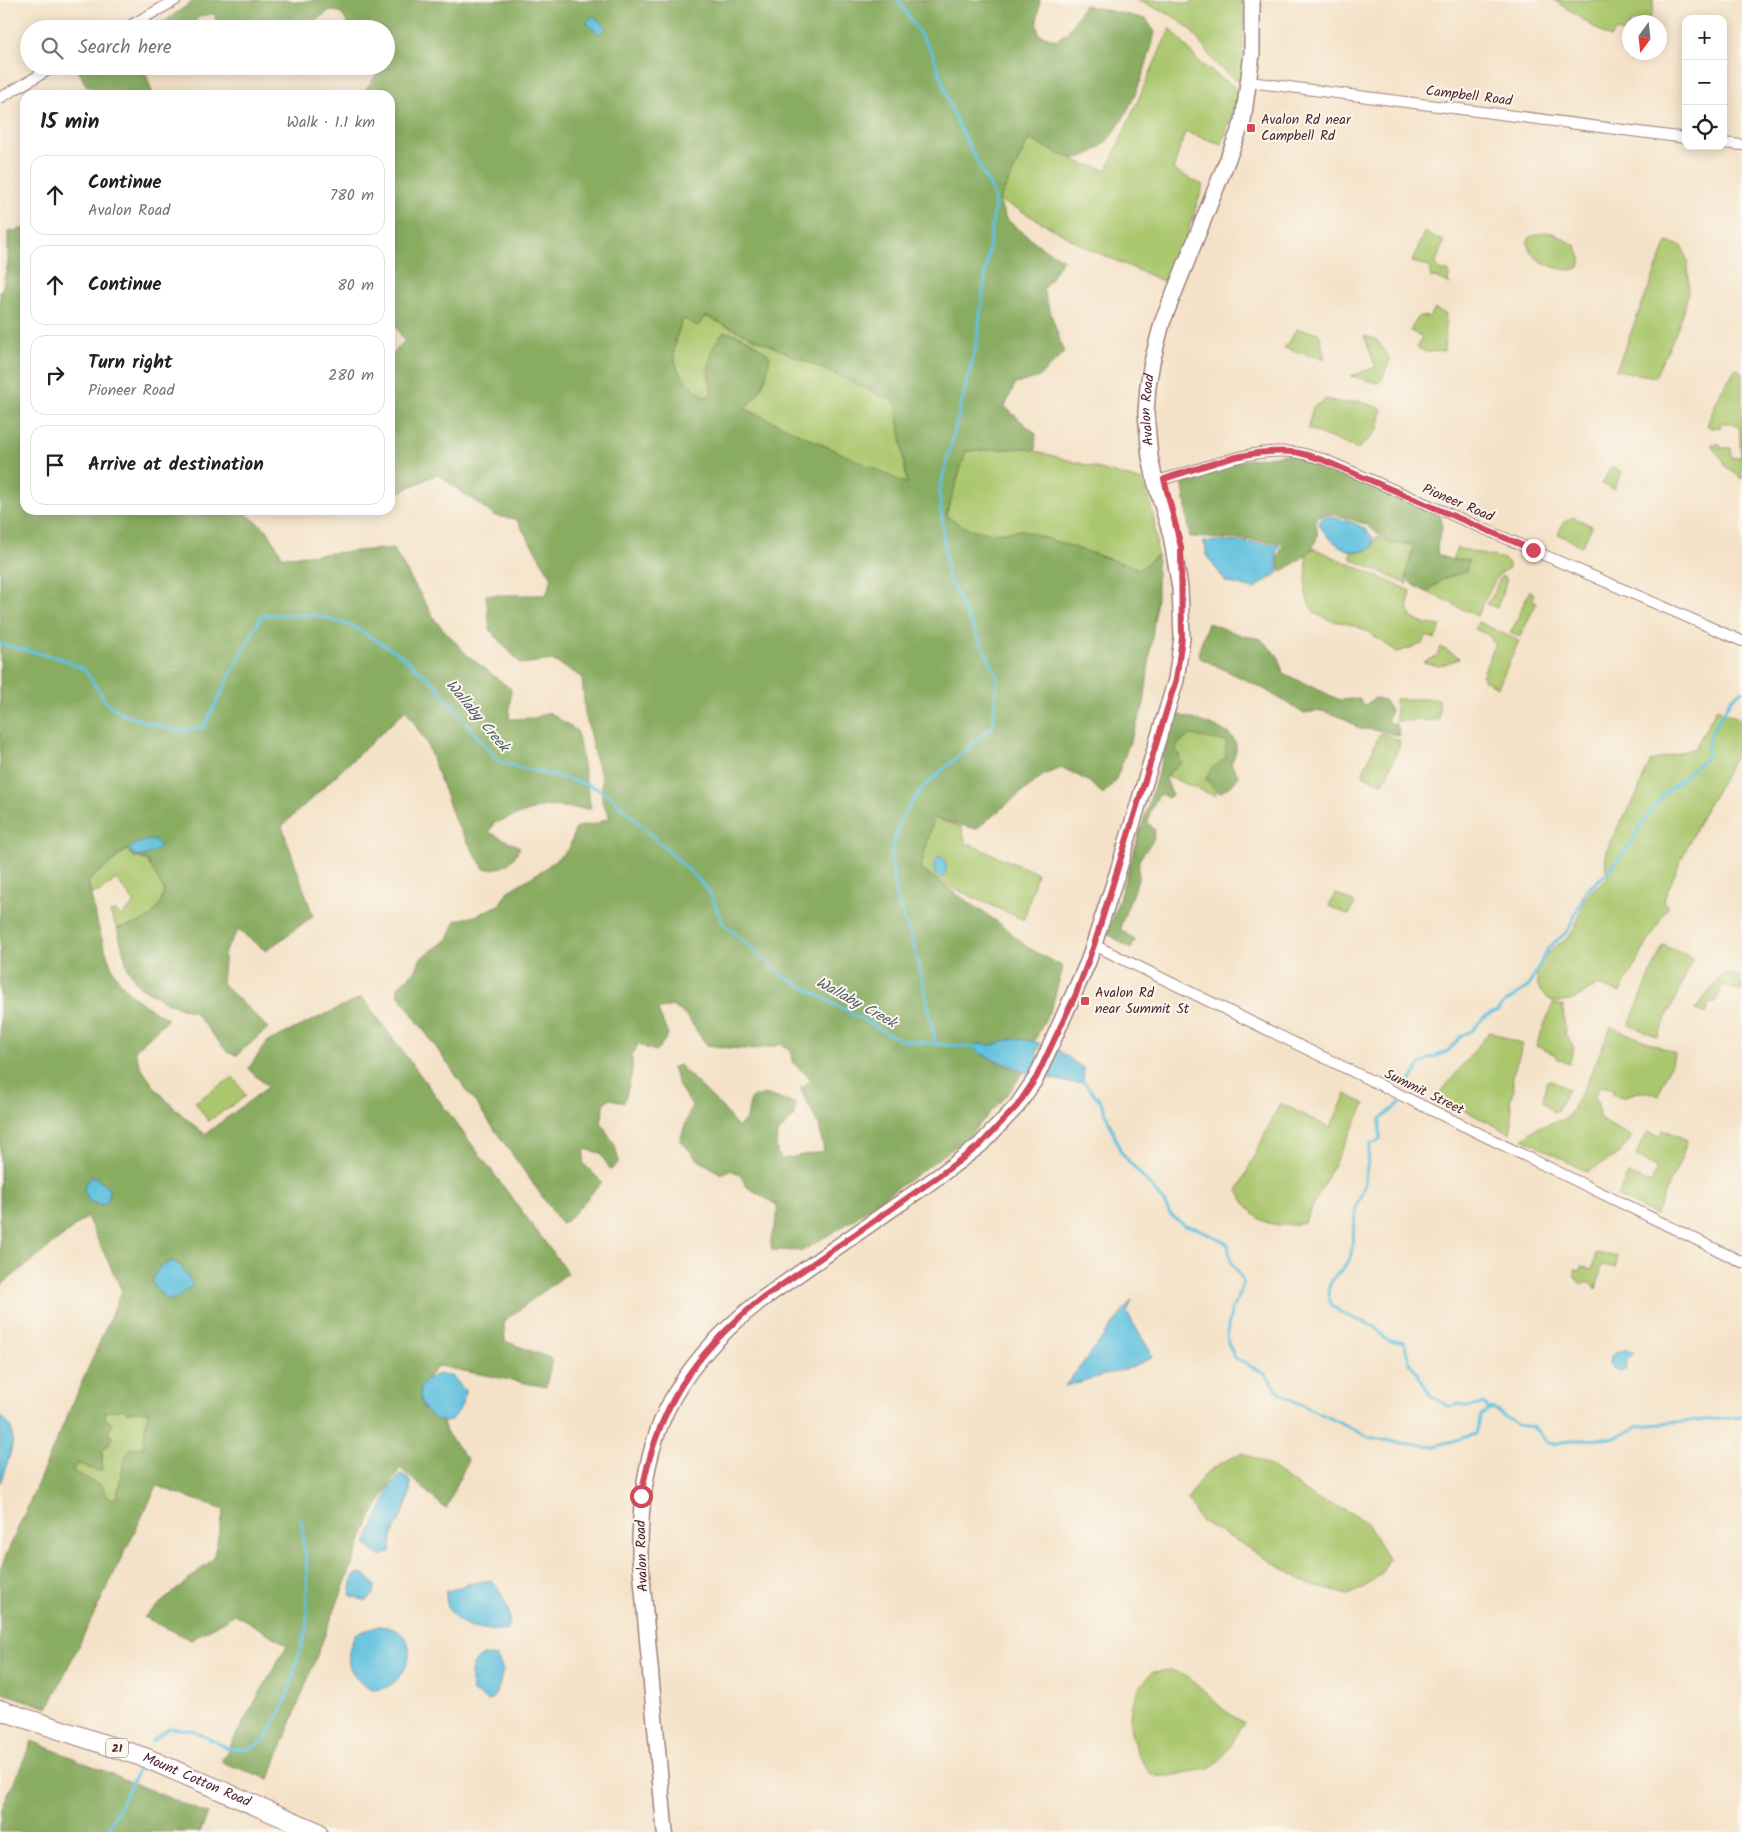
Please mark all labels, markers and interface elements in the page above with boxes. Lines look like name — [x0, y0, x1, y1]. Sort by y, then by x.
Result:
north arrow — [1622, 15, 1667, 60]
map controls — [1682, 15, 1727, 150]
button: + — [1682, 15, 1727, 60]
search box — [20, 20, 395, 75]
text: Search here — [78, 33, 172, 63]
icon: search — [38, 34, 66, 62]
button: − — [1682, 60, 1727, 105]
street label: Campbell Road — [1424, 80, 1515, 112]
button: locate — [1682, 105, 1727, 150]
text: 15 min — [40, 106, 99, 139]
place label: Avalon Rd near Campbell Rd — [1261, 109, 1352, 147]
text: Walk · 1.1 km — [286, 110, 375, 135]
marker: Avalon Rd near Campbell Rd — [1245, 122, 1257, 134]
text: Continue — [88, 168, 161, 198]
icon: ahead — [41, 181, 69, 209]
text: 780 m — [330, 183, 374, 208]
text: Avalon Road — [88, 198, 170, 223]
text: Continue — [88, 270, 161, 300]
icon: ahead — [41, 271, 69, 299]
text: 80 m — [337, 273, 374, 298]
text: Turn right — [88, 348, 173, 378]
icon: right — [41, 361, 69, 389]
text: 280 m — [328, 363, 374, 388]
street label: Avalon Road — [1135, 371, 1161, 447]
text: Pioneer Road — [88, 378, 174, 403]
text: Arrive at destination — [88, 450, 264, 480]
icon: arrive — [41, 451, 69, 479]
street label: Pioneer Road — [1419, 478, 1498, 528]
route end — [1522, 539, 1545, 562]
water label: Wallaby Creek — [439, 674, 516, 759]
water label: Wallaby Creek — [811, 971, 902, 1036]
place label: Avalon Rd near Summit St — [1095, 982, 1190, 1020]
marker: Avalon Rd near Summit St — [1079, 995, 1091, 1007]
street label: Summit Street — [1380, 1063, 1468, 1121]
route start — [630, 1485, 653, 1508]
street label: Avalon Road — [630, 1519, 654, 1592]
road number: 21 — [106, 1739, 128, 1758]
street label: Mount Cotton Road — [139, 1747, 255, 1813]

